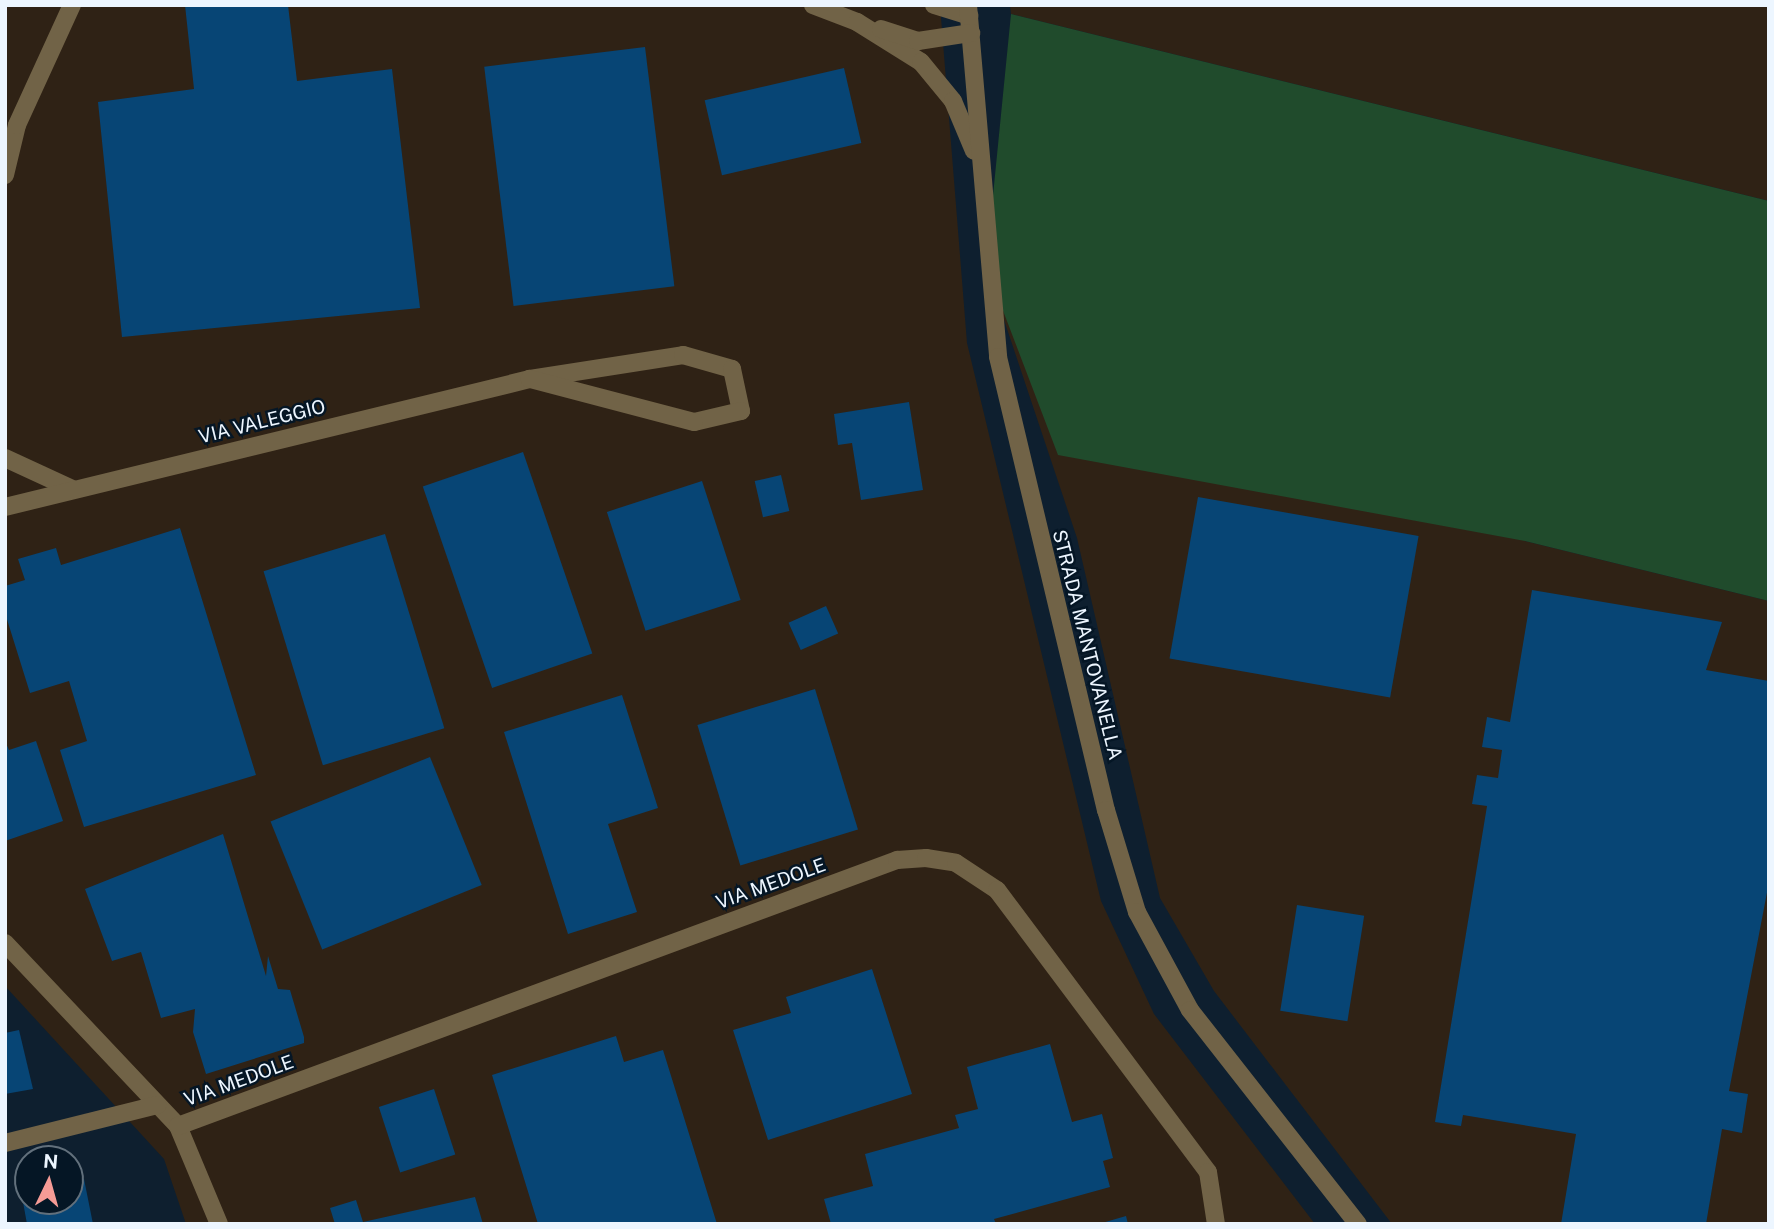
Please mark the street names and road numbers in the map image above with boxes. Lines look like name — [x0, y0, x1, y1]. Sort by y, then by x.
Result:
street label: VIA VALEGGIO — [196, 395, 328, 449]
street label: STRADA MANTOVANELLA — [1047, 528, 1127, 762]
street label: VIA MEDOLE — [713, 854, 829, 914]
street label: VIA MEDOLE — [181, 1051, 297, 1111]

